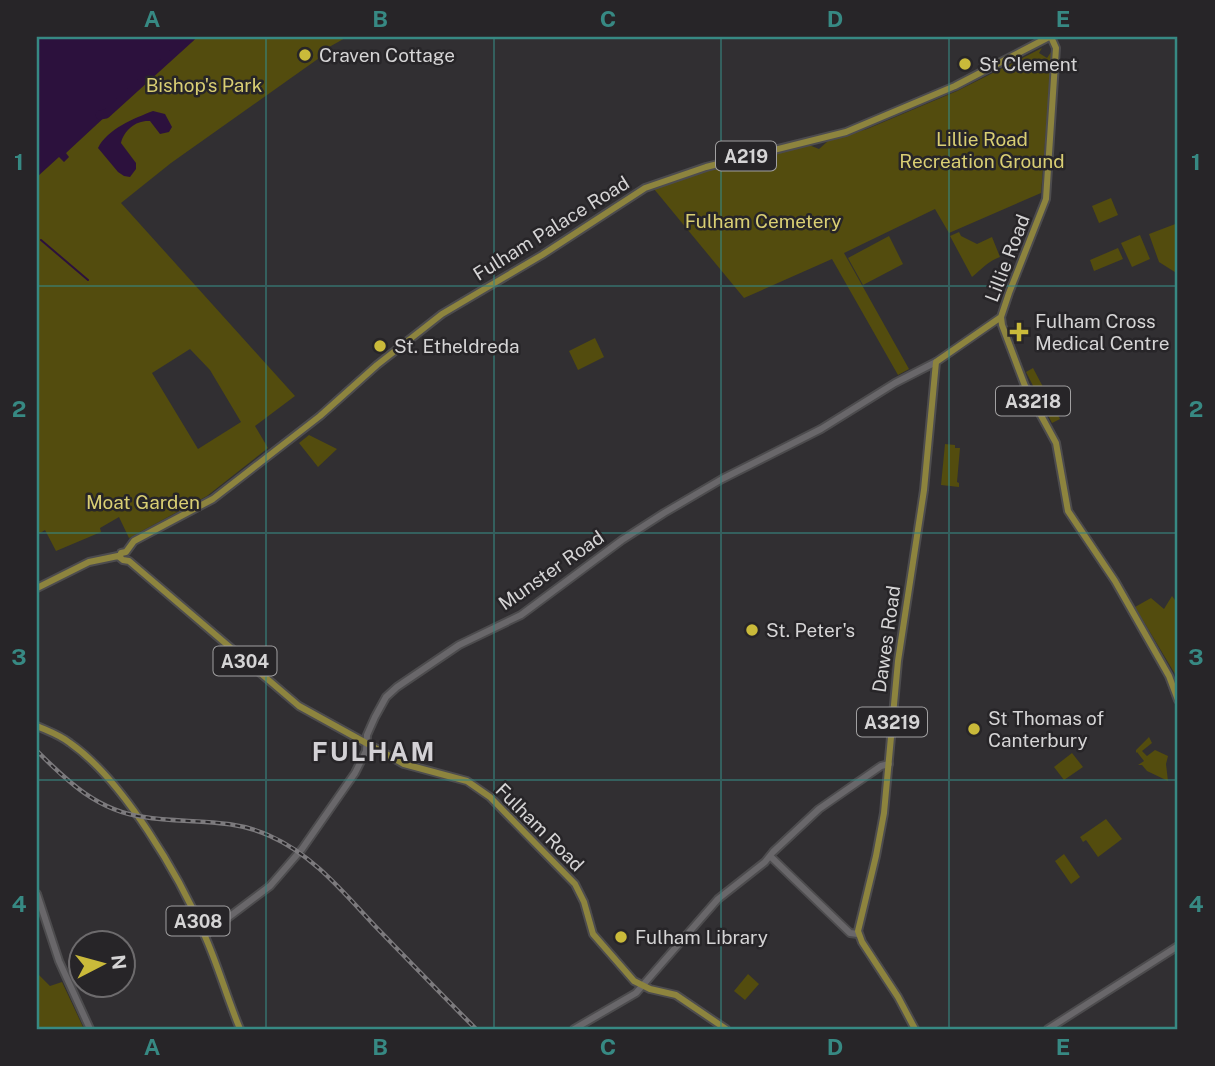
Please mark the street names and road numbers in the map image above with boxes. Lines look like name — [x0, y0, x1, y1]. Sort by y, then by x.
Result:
road number: A219 — [716, 141, 776, 170]
street label: Fulham Palace Road — [469, 171, 633, 285]
street label: Lillie Road — [980, 211, 1034, 305]
road number: A3218 — [996, 386, 1070, 416]
street label: Munster Road — [494, 526, 608, 614]
street label: Dawes Road — [868, 584, 904, 694]
road number: A304 — [214, 646, 276, 676]
road number: A3219 — [857, 708, 927, 736]
street label: Fulham Road — [491, 778, 589, 876]
road number: A308 — [166, 906, 230, 936]

